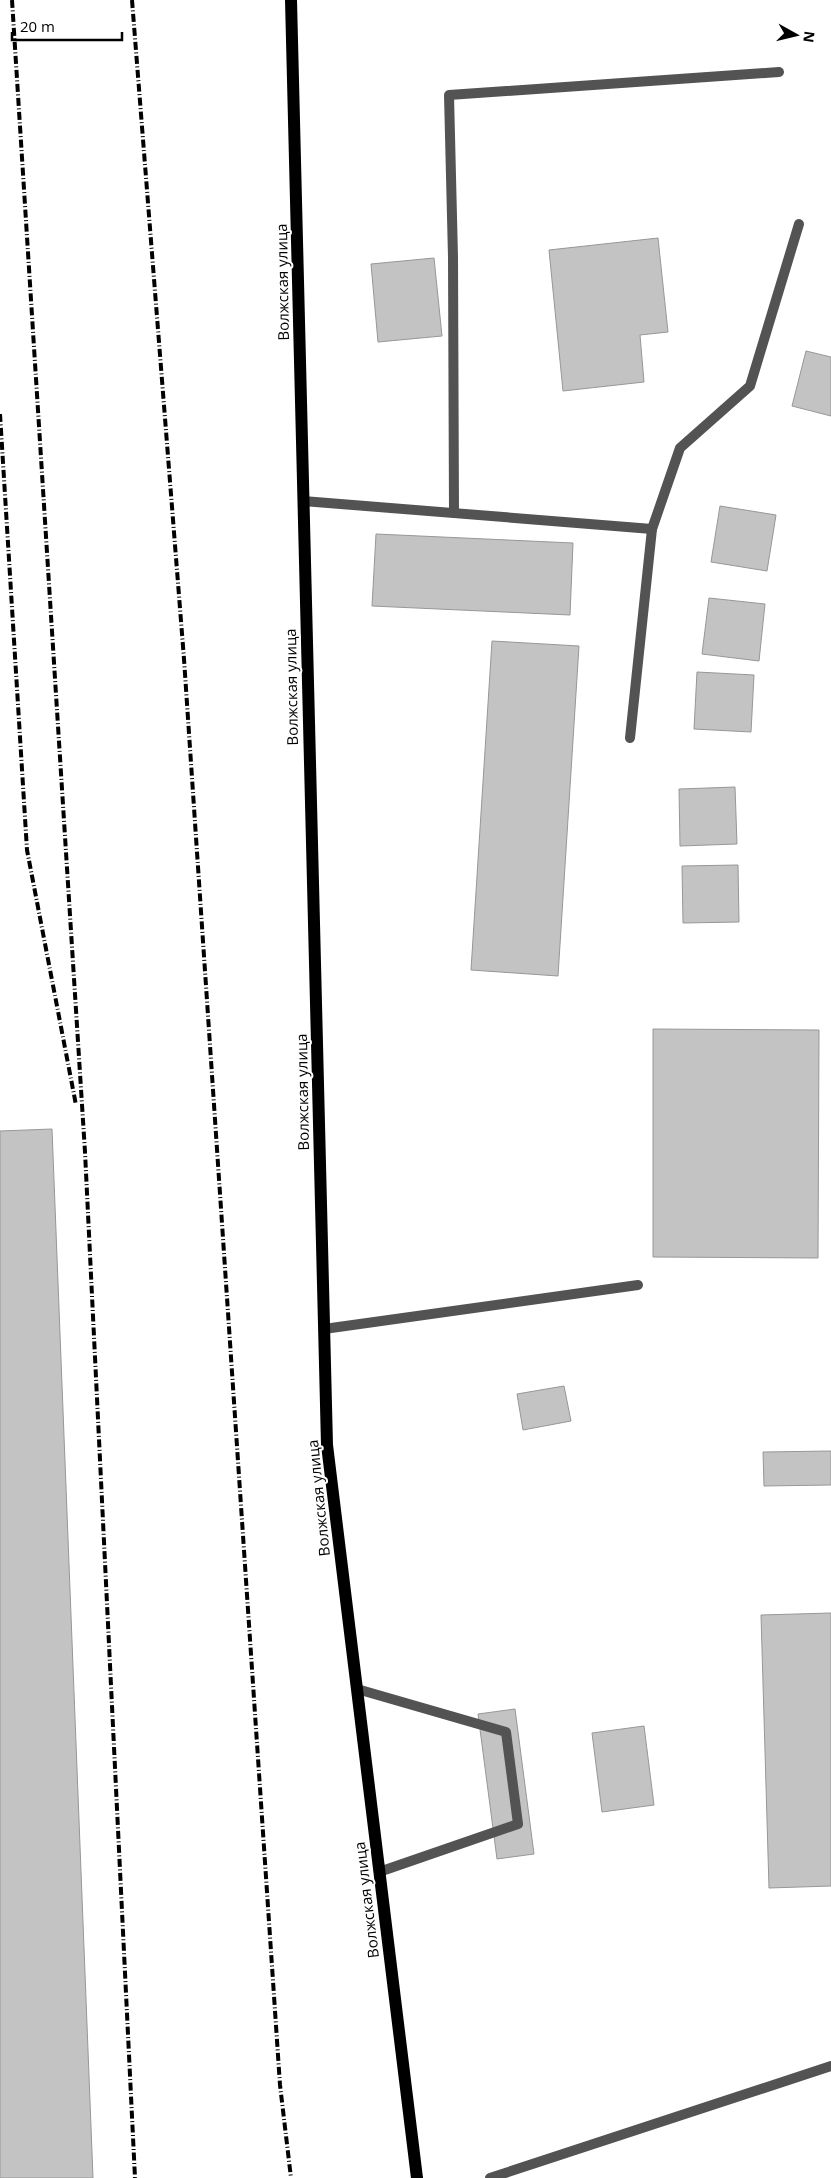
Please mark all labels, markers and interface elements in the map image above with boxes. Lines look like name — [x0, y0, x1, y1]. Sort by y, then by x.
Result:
scale bar — [12, 10, 122, 42]
north arrow — [771, 10, 821, 60]
text: 20 m — [20, 16, 55, 36]
text: N — [799, 30, 820, 44]
street label: Волжская улица — [271, 223, 293, 341]
street label: Волжская улица — [280, 628, 302, 746]
street label: Волжская улица — [291, 1033, 313, 1151]
street label: Волжская улица — [302, 1439, 334, 1557]
street label: Волжская улица — [349, 1841, 383, 1959]

